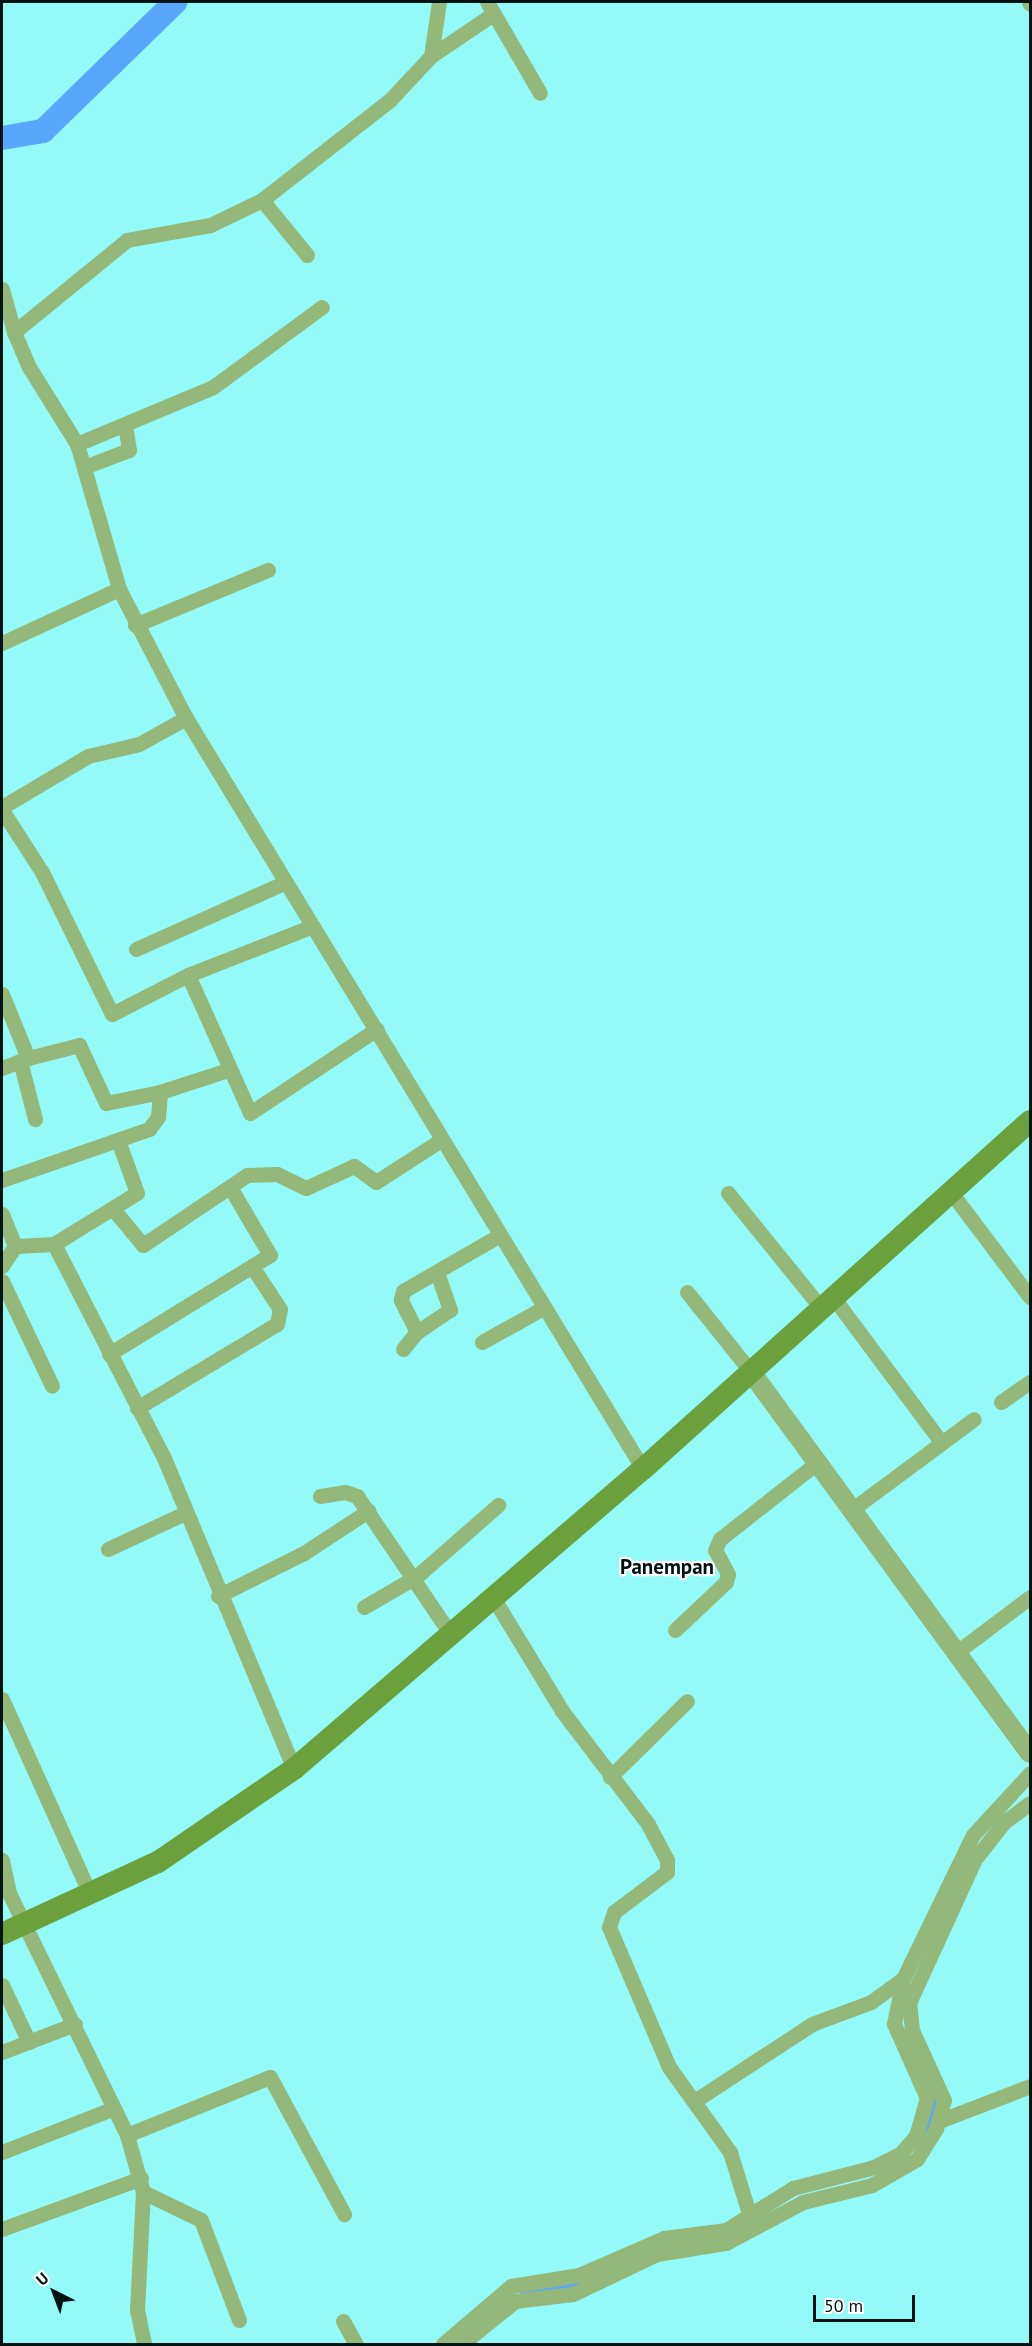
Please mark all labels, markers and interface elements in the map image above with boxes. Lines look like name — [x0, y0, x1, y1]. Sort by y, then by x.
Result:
district label: Panempan — [620, 1554, 714, 1580]
north arrow — [24, 2262, 84, 2322]
text: U — [32, 2268, 52, 2289]
scale bar — [816, 2283, 918, 2321]
text: 50 m — [824, 2294, 863, 2317]

